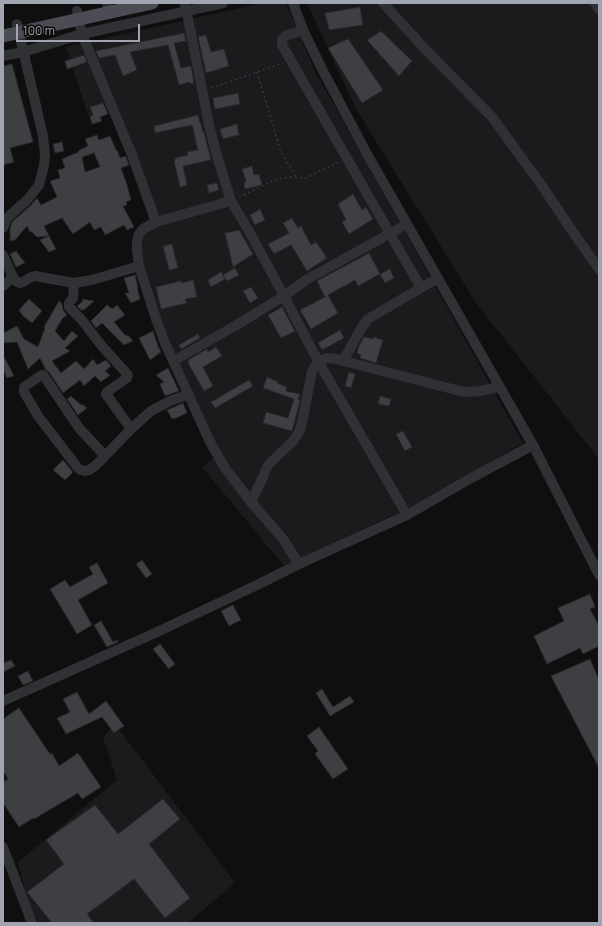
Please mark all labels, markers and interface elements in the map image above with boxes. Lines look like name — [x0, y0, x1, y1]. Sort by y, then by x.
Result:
scale bar — [18, 16, 142, 42]
text: 100 m — [23, 22, 55, 39]

